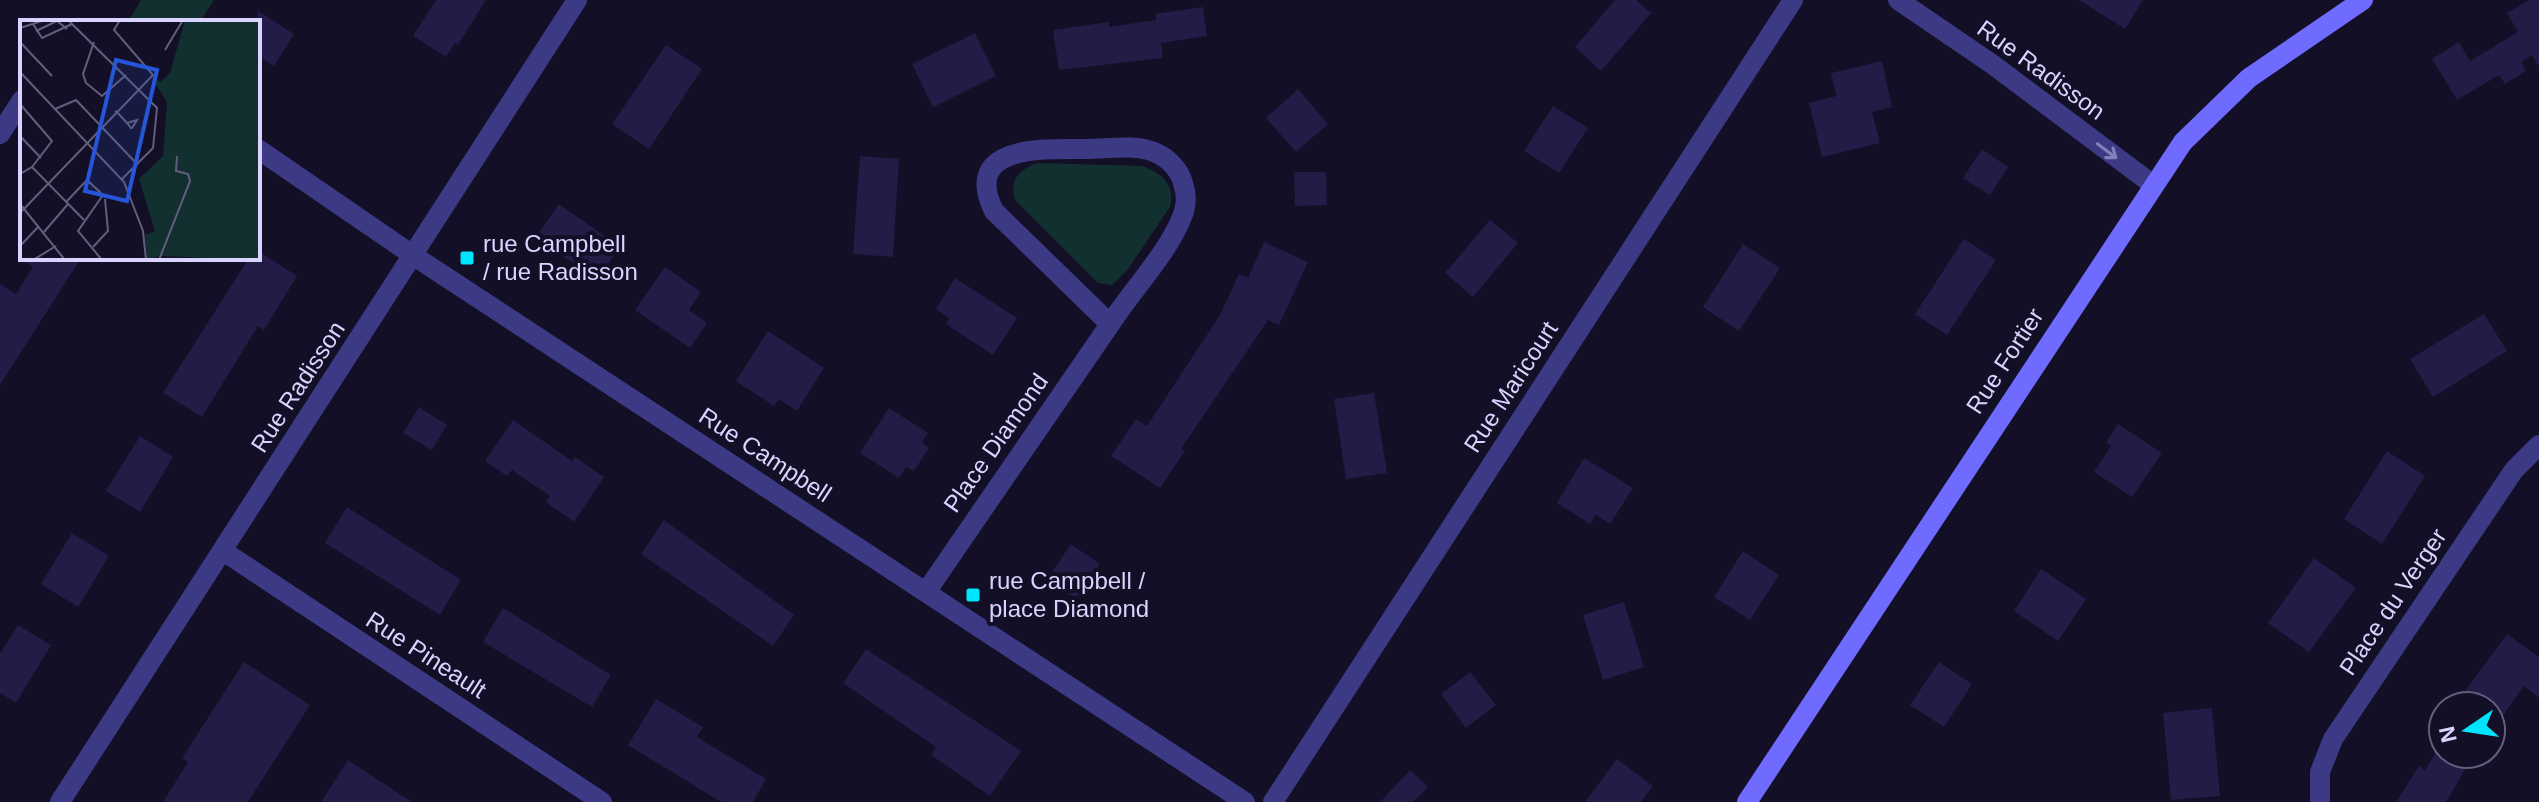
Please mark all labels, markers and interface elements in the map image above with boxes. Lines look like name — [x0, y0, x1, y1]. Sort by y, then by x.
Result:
street label: Rue Radisson — [1972, 14, 2110, 125]
inset map — [20, 20, 260, 260]
one-way arrow — [2095, 142, 2117, 159]
place label: rue Campbell / rue Radisson — [483, 230, 638, 285]
marker: rue Campbell / rue Radisson — [458, 249, 476, 267]
street label: Rue Fortier — [1961, 303, 2049, 418]
street label: Rue Radisson — [245, 316, 350, 457]
street label: Rue Maricourt — [1458, 316, 1563, 457]
street label: Place Diamond — [938, 368, 1053, 517]
street label: Rue Campbell — [694, 402, 836, 507]
street label: Place du Verger — [2334, 523, 2452, 680]
place label: rue Campbell / place Diamond — [989, 567, 1149, 622]
marker: rue Campbell / place Diamond — [964, 586, 982, 604]
street label: Rue Pineault — [361, 606, 492, 704]
north arrow — [2427, 690, 2507, 770]
text: N — [2434, 724, 2462, 745]

